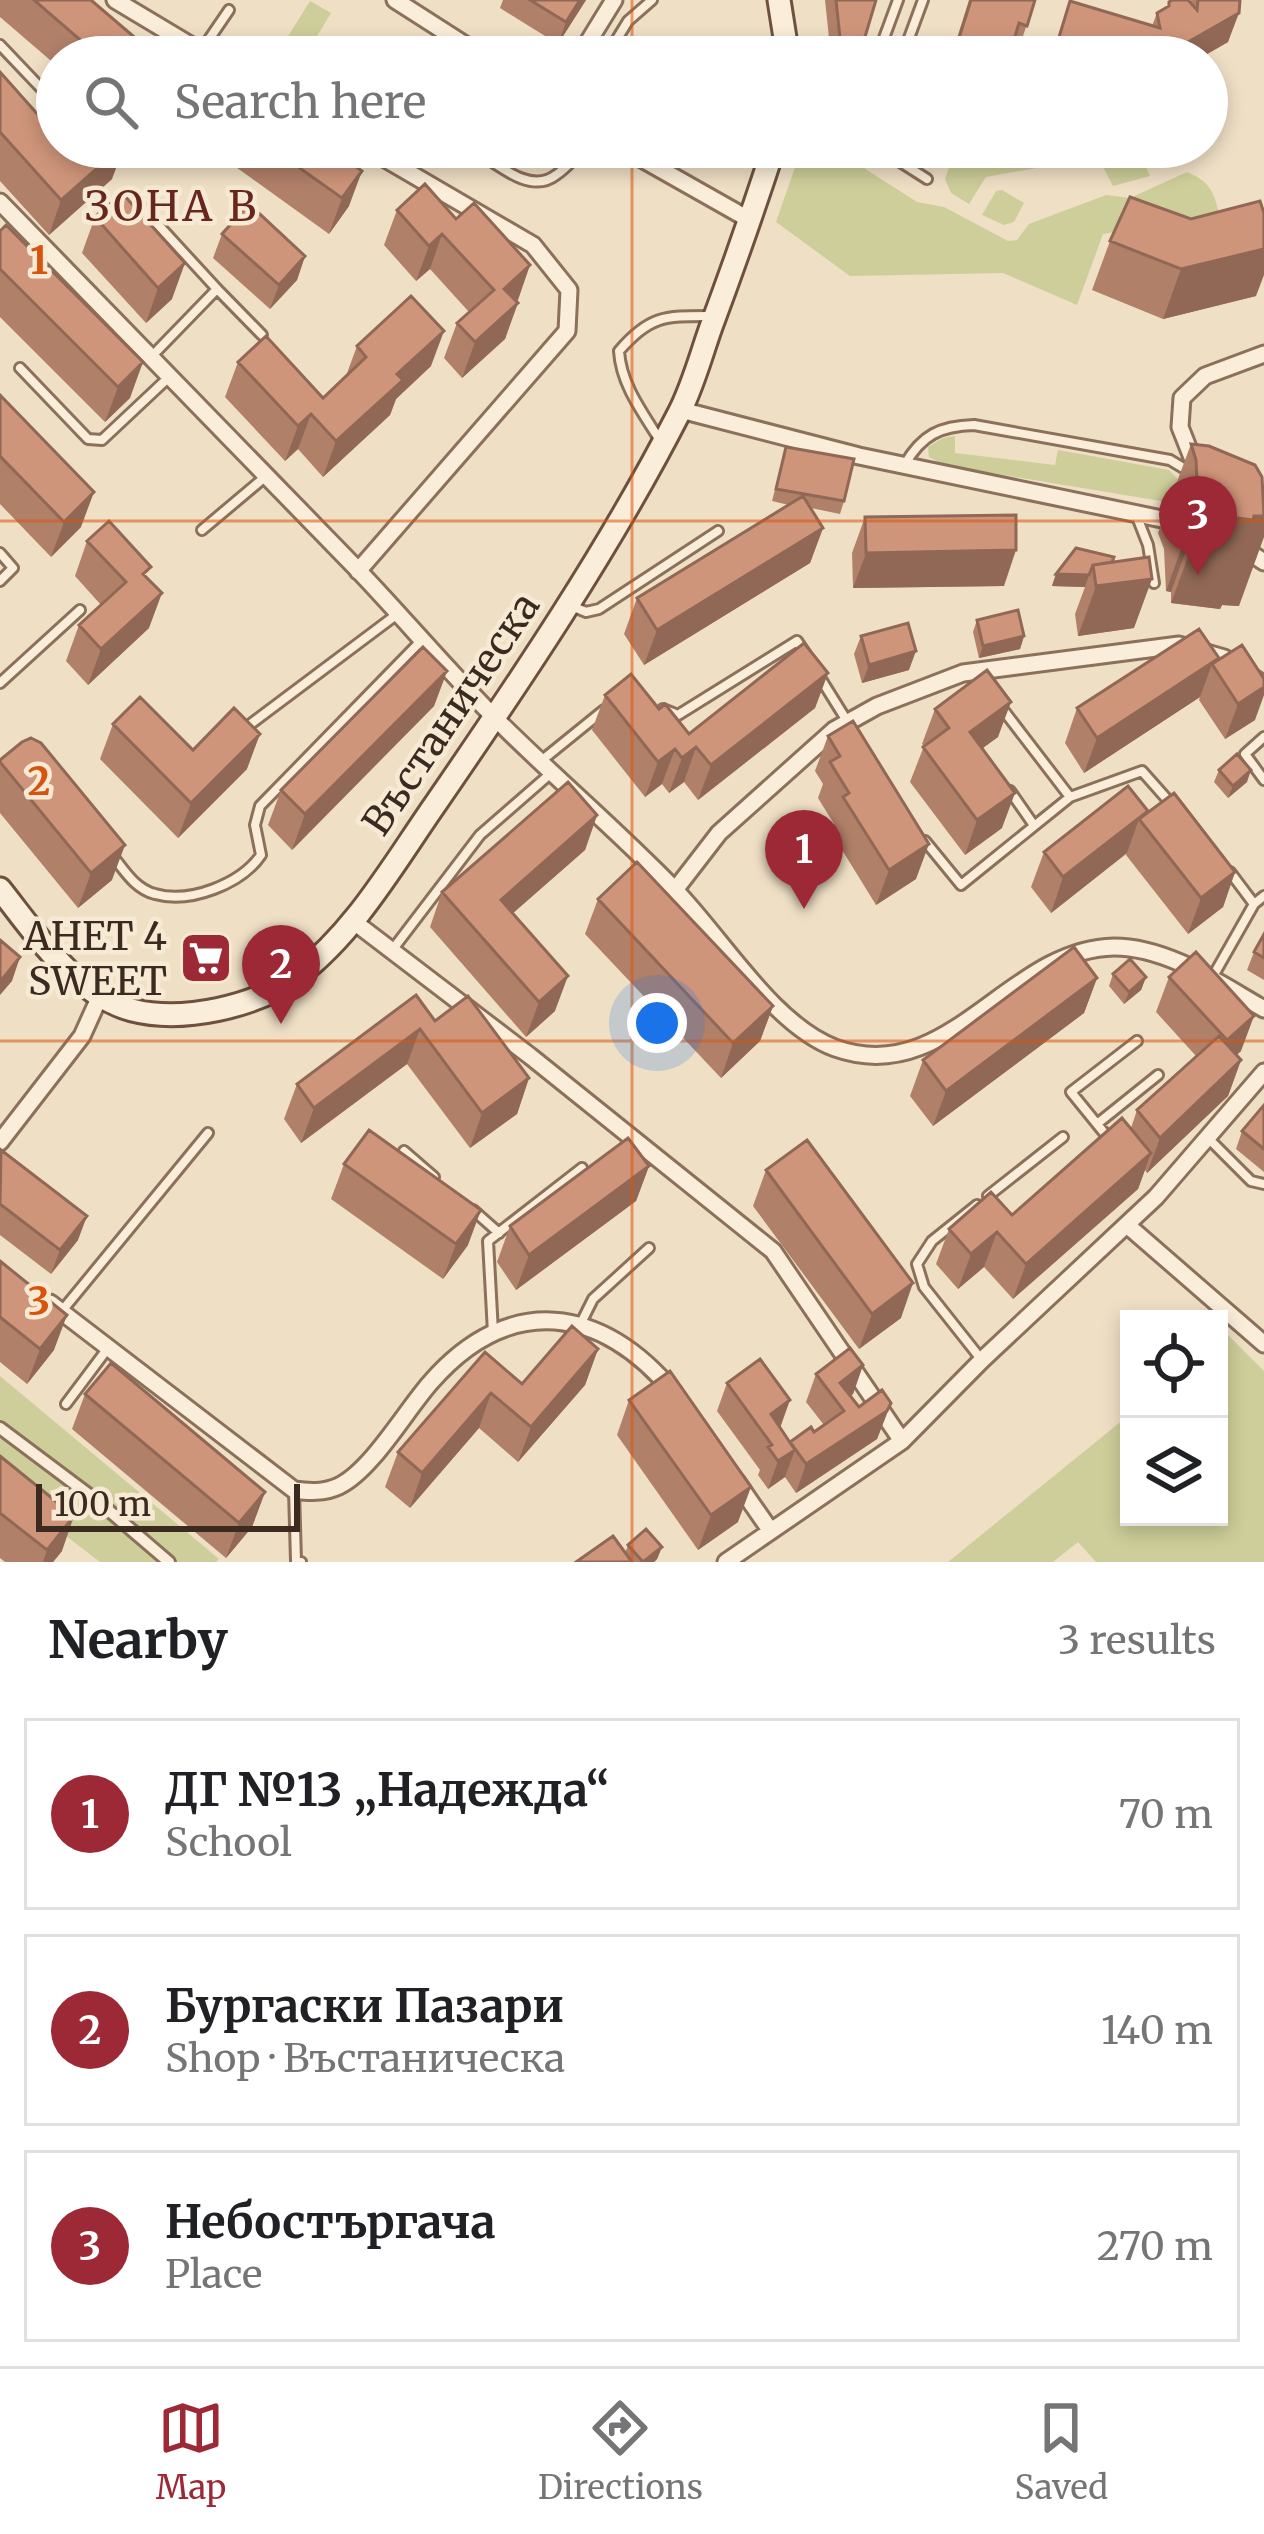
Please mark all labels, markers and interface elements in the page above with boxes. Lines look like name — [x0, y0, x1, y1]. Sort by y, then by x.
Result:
search box — [36, 36, 1228, 168]
icon: search — [78, 69, 144, 135]
text: Search here — [174, 74, 426, 130]
district label: ЗОНА В — [85, 180, 259, 232]
text: 1 — [30, 236, 48, 285]
pin: 3 — [1159, 476, 1237, 575]
street label: Въстаническа — [352, 583, 550, 844]
text: 2 — [28, 757, 50, 806]
pin: 1 — [765, 810, 843, 909]
place label: АНЕТ 4 SWEET — [22, 912, 167, 1006]
pin: 2 — [242, 925, 320, 1024]
supermarket icon: АНЕТ 4 SWEET — [178, 930, 234, 986]
your location — [627, 993, 687, 1053]
text: 3 — [28, 1277, 50, 1326]
map controls — [1120, 1310, 1228, 1526]
button: locate — [1120, 1310, 1228, 1418]
button: layers — [1120, 1418, 1228, 1526]
scale bar — [36, 1478, 300, 1531]
text: 100 m — [54, 1484, 151, 1525]
text: Nearby — [48, 1608, 228, 1672]
text: 3 results — [1058, 1616, 1216, 1665]
text: ДГ №13 „Надежда“ — [165, 1762, 610, 1818]
text: 1 — [81, 1790, 99, 1839]
text: 70 m — [1119, 1790, 1213, 1839]
text: School — [165, 1818, 292, 1867]
text: Бургаски Пазари — [165, 1978, 564, 2034]
text: 2 — [79, 2006, 101, 2055]
text: 140 m — [1101, 2006, 1213, 2055]
text: Shop · Въстаническа — [165, 2034, 565, 2083]
text: Небостъргача — [165, 2194, 496, 2250]
text: 3 — [79, 2222, 101, 2271]
text: 270 m — [1097, 2222, 1213, 2271]
text: Place — [165, 2250, 262, 2299]
tab: Map — [156, 2395, 226, 2508]
tab: Directions — [538, 2395, 703, 2508]
tab: Saved — [1015, 2395, 1108, 2508]

